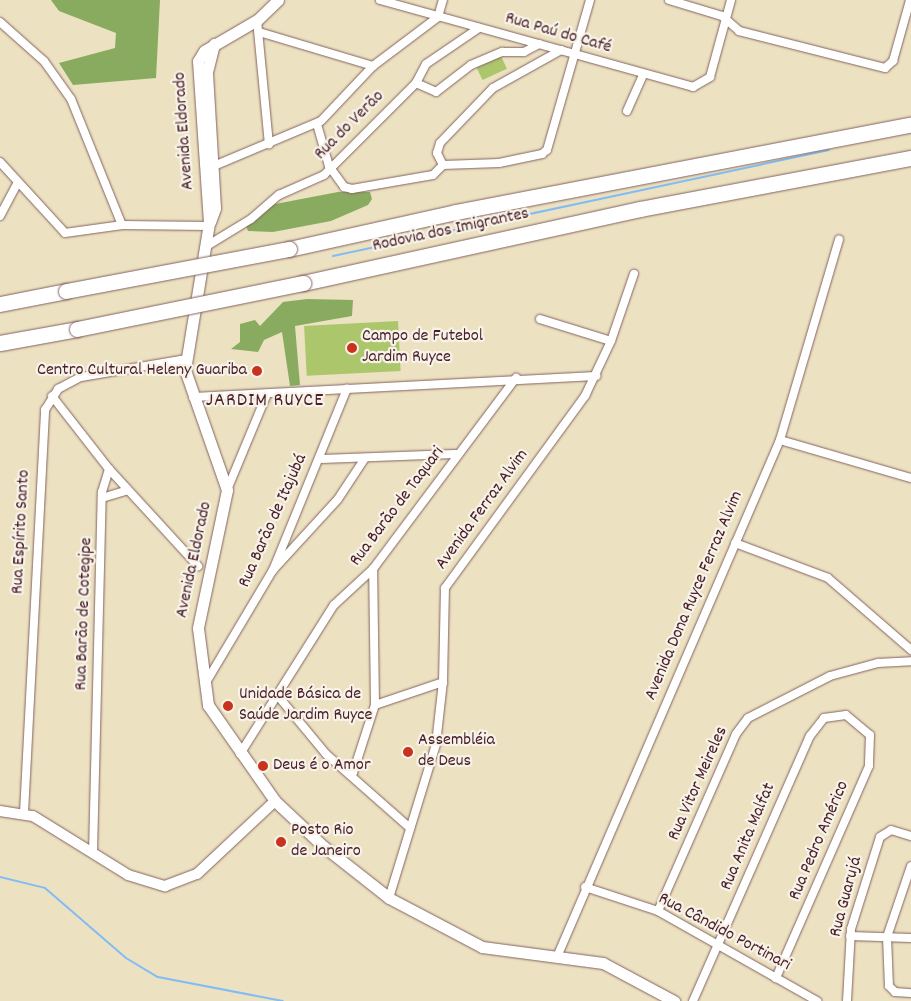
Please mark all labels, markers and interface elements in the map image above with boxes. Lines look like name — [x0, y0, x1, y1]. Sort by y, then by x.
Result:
street label: Rua Paú do Café — [502, 9, 614, 59]
street label: Avenida Eldorado — [170, 71, 200, 191]
street label: Rua do Verão — [311, 87, 389, 165]
street label: Rodovia dos Imigrantes — [371, 204, 531, 258]
place label: Campo de Futebol Jardim Ruyce — [362, 327, 483, 369]
marker: Campo de Futebol Jardim Ruyce — [346, 342, 358, 354]
place label: Centro Cultural Heleny Guariba — [37, 360, 247, 382]
marker: Centro Cultural Heleny Guariba — [251, 365, 263, 377]
district label: JARDIM RUYCE — [204, 389, 326, 413]
street label: Rua Barão de Taquari — [346, 443, 450, 571]
street label: Avenida Ferraz Alvim — [432, 445, 534, 575]
street label: Rua Barão de Itajubá — [235, 451, 313, 591]
street label: Rua Espírito Santo — [8, 469, 36, 595]
street label: Avenida Dona Ruyce Ferraz Alvim — [641, 488, 749, 704]
street label: Avenida Eldorado — [172, 500, 218, 620]
street label: Rua Barão de Cotegipe — [72, 537, 98, 691]
place label: Unidade Básica de Saúde Jardim Ruyce — [239, 685, 372, 728]
marker: Unidade Básica de Saúde Jardim Ruyce — [221, 699, 235, 713]
street label: Rua Vitor Meireles — [664, 724, 734, 844]
place label: Assembléia de Deus — [418, 731, 495, 774]
marker: Assembléia de Deus — [402, 746, 414, 758]
place label: Deus é o Amor — [273, 755, 371, 777]
marker: Deus é o Amor — [257, 760, 269, 772]
street label: Rua Pedro Américo — [785, 778, 855, 904]
street label: Rua Anita Malfat — [717, 780, 781, 894]
place label: Posto Rio de Janeiro — [291, 821, 361, 864]
marker: Posto Rio de Janeiro — [275, 836, 287, 848]
street label: Rua Guarujá — [826, 854, 868, 940]
street label: Rua Cândido Portinari — [654, 889, 794, 977]

